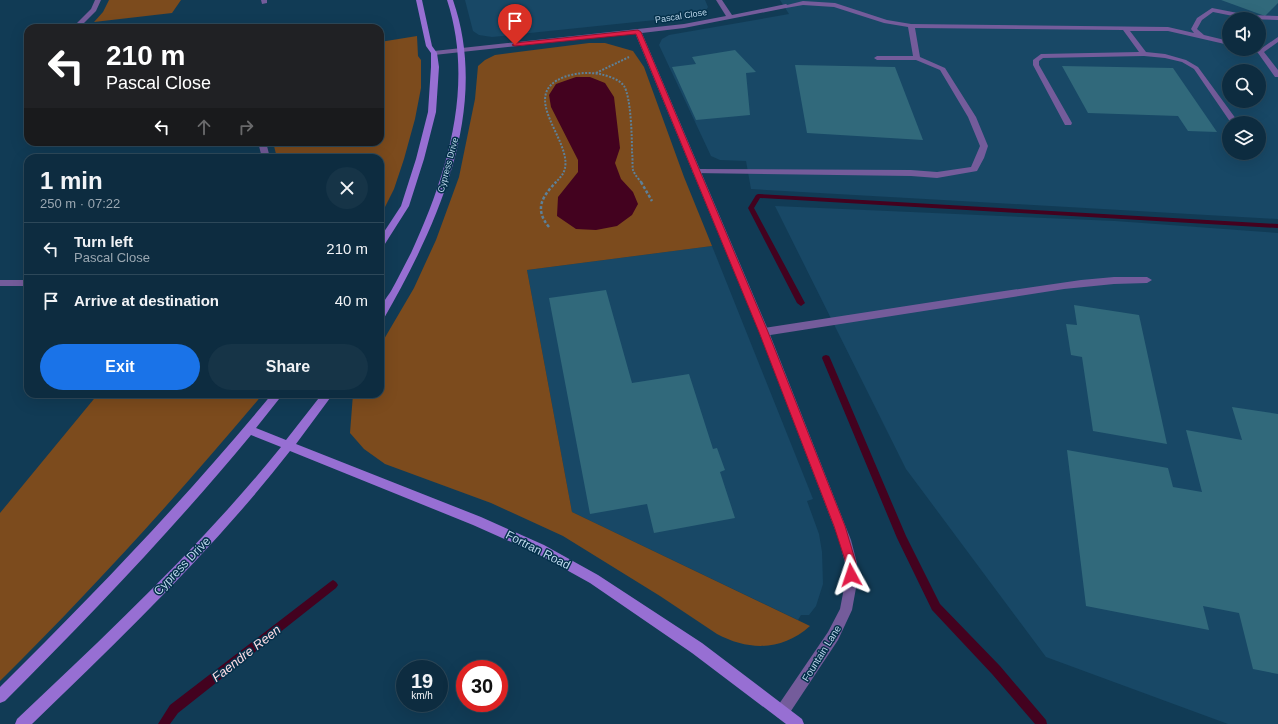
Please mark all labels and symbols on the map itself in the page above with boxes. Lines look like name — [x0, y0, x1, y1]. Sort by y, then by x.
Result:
pin — [498, 4, 532, 45]
street label: Pascal Close — [654, 7, 708, 25]
street label: Cypress Drive — [436, 136, 460, 194]
street label: Fortran Road — [503, 528, 573, 572]
street label: Cypress Drive — [151, 534, 213, 598]
position arrow — [830, 554, 872, 596]
water label: Faendre Reen — [209, 622, 284, 685]
street label: Fountain Lane — [800, 623, 843, 683]
speed limit sign: 30 — [456, 660, 508, 712]

